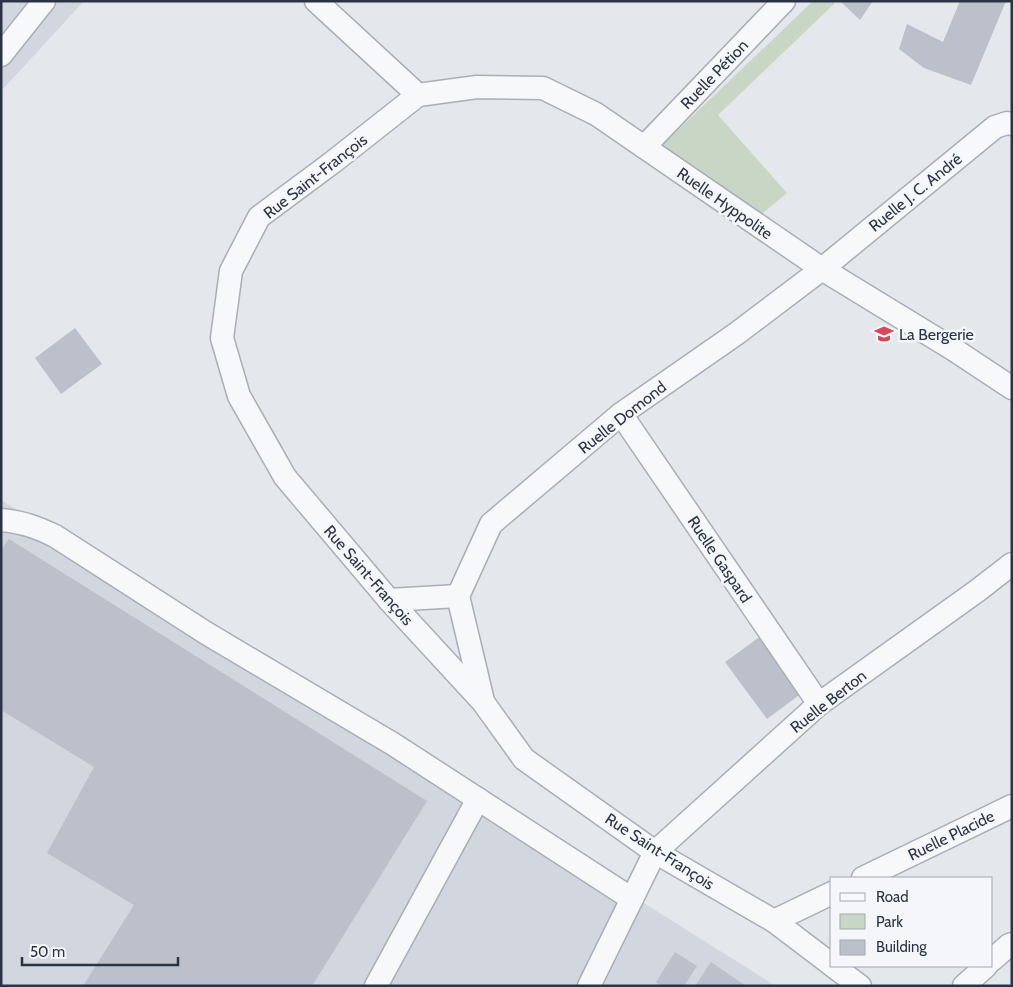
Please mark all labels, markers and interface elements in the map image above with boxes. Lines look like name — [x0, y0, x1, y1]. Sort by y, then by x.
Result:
street label: Ruelle Pétion — [677, 36, 752, 113]
street label: Rue Saint-François — [260, 130, 371, 223]
street label: Ruelle J. C. André — [865, 149, 966, 236]
street label: Ruelle Hyppolite — [673, 164, 776, 243]
school or university icon: La Bergerie — [873, 323, 895, 345]
place label: La Bergerie — [899, 325, 974, 344]
street label: Ruelle Domond — [575, 377, 670, 458]
street label: Ruelle Gaspard — [684, 512, 756, 606]
street label: Rue Saint-François — [320, 521, 417, 629]
street label: Ruelle Berton — [787, 666, 870, 737]
street label: Ruelle Placide — [905, 806, 997, 864]
street label: Rue Saint-François — [602, 809, 718, 894]
legend — [830, 877, 993, 967]
text: Road — [876, 888, 909, 906]
text: Park — [876, 913, 903, 931]
scale bar — [22, 934, 179, 966]
text: Building — [876, 938, 927, 956]
text: 50 m — [30, 943, 65, 961]

